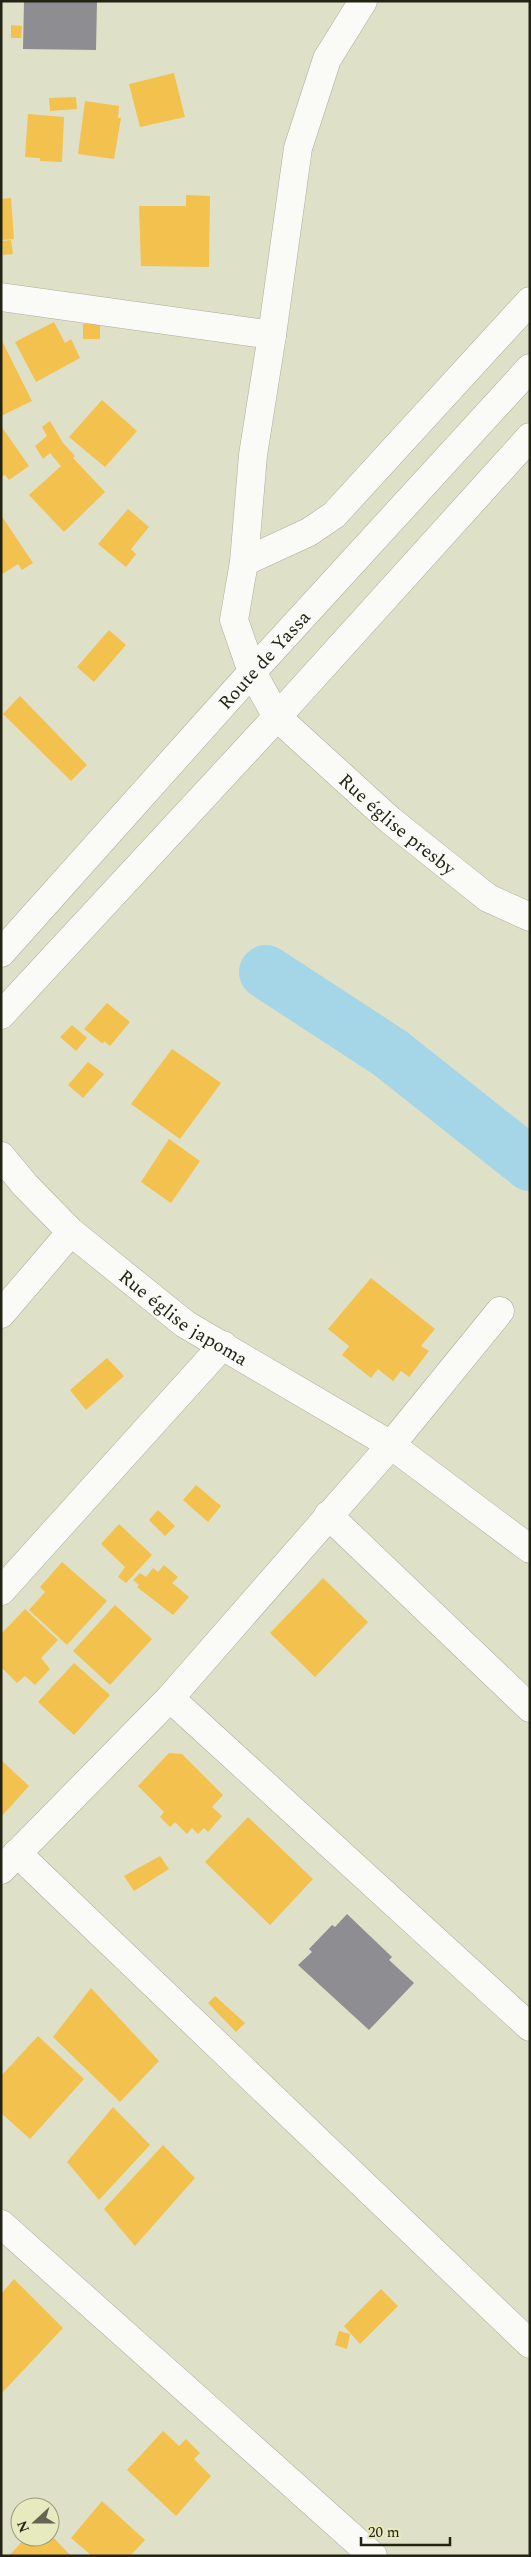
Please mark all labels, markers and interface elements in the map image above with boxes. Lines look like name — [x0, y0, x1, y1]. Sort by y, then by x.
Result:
street label: Route de Yassa — [212, 604, 318, 717]
street label: Rue église presby — [331, 767, 462, 884]
street label: Rue église japoma — [112, 1263, 254, 1374]
north arrow — [10, 2497, 60, 2547]
scale bar — [361, 2514, 450, 2546]
text: N — [11, 2517, 35, 2536]
text: 20 m — [368, 2521, 400, 2544]

